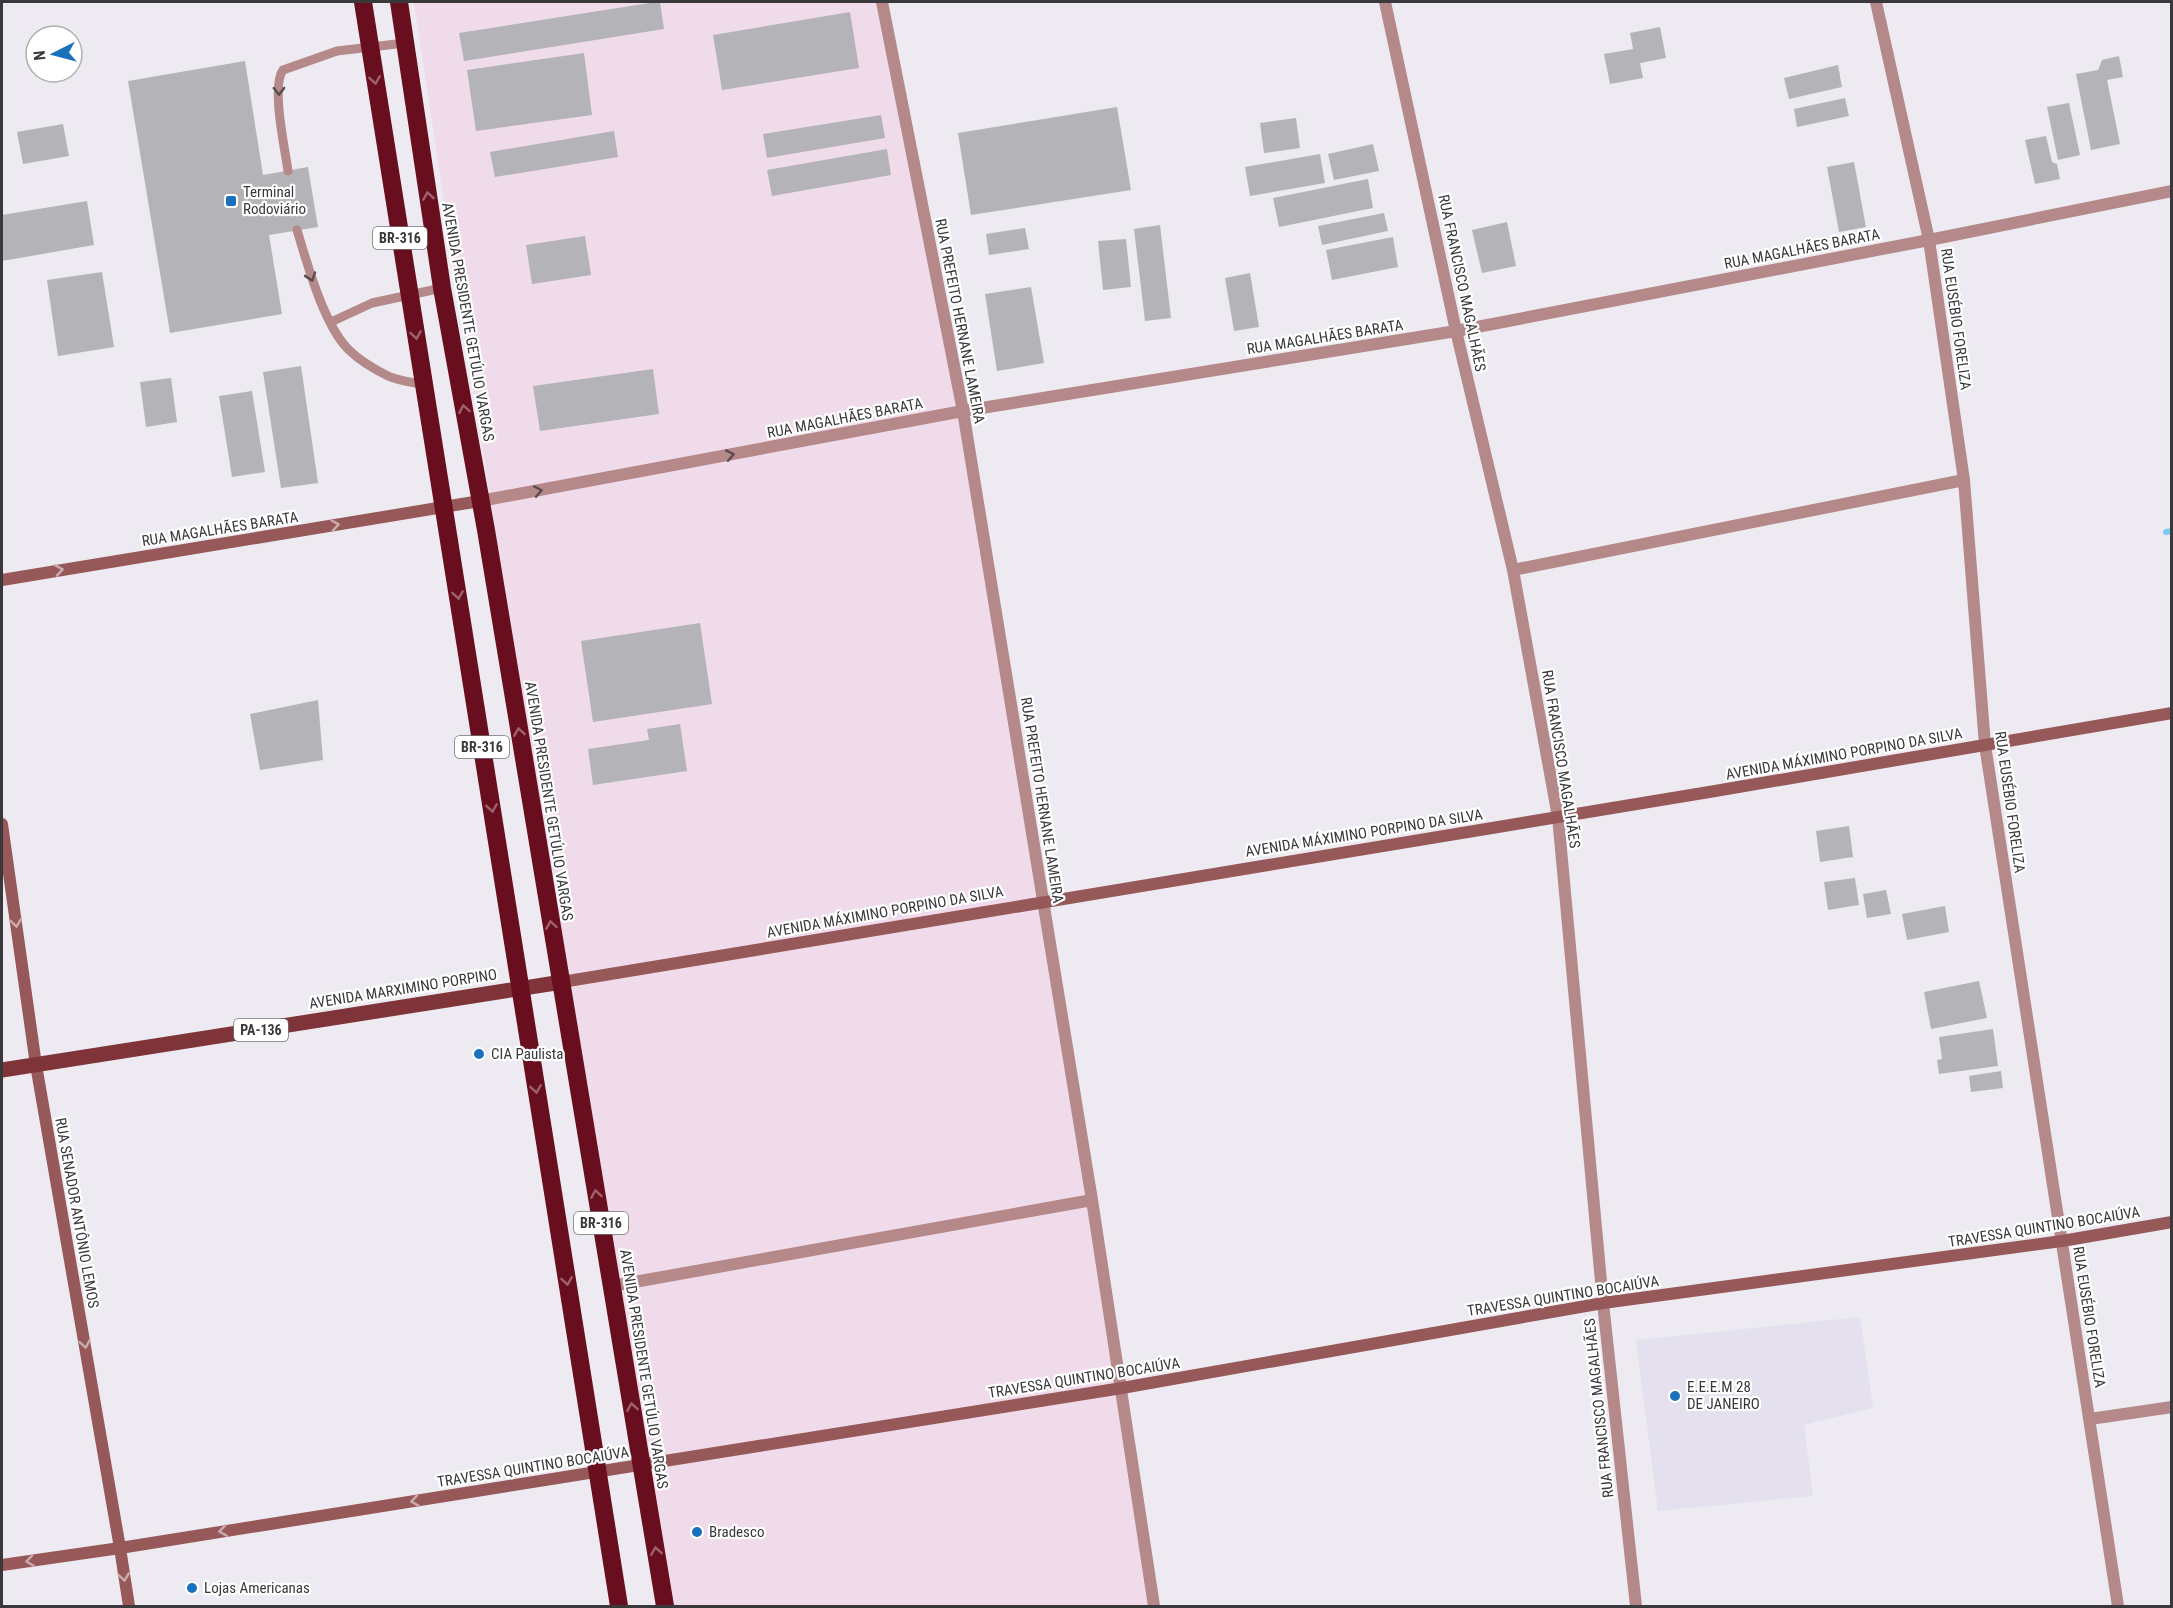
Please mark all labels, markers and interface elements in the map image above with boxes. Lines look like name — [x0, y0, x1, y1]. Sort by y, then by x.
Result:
north arrow — [24, 24, 84, 84]
text: N — [30, 50, 50, 61]
one-way arrow — [368, 75, 380, 85]
one-way arrow — [273, 86, 285, 95]
place label: Terminal Rodoviário — [243, 183, 306, 218]
one-way arrow — [422, 192, 434, 201]
street label: RUA FRANCISCO MAGALHÃES — [1434, 193, 1490, 373]
marker: Terminal Rodoviário — [224, 194, 238, 208]
street label: AVENIDA PRESIDENTE GETÚLIO VARGAS — [438, 201, 498, 443]
street label: RUA PREFEITO HERNANE LAMEIRA — [931, 217, 989, 425]
street label: RUA MAGALHÃES BARATA — [1723, 225, 1882, 273]
road number: BR-316 — [373, 227, 427, 249]
street label: RUA EUSÉBIO FORELIZA — [1937, 247, 1975, 391]
one-way arrow — [304, 271, 317, 282]
street label: RUA MAGALHÃES BARATA — [1245, 316, 1405, 358]
one-way arrow — [409, 329, 422, 339]
street label: RUA MAGALHÃES BARATA — [766, 394, 925, 442]
one-way arrow — [458, 405, 471, 415]
one-way arrow — [724, 449, 734, 462]
one-way arrow — [533, 485, 543, 498]
street label: RUA MAGALHÃES BARATA — [140, 508, 300, 550]
one-way arrow — [330, 520, 339, 532]
one-way arrow — [54, 564, 64, 577]
one-way arrow — [451, 589, 464, 599]
street label: RUA FRANCISCO MAGALHÃES — [1538, 668, 1584, 850]
street label: AVENIDA PRESIDENTE GETÚLIO VARGAS — [521, 680, 577, 922]
street label: RUA PREFEITO HERNANE LAMEIRA — [1017, 696, 1067, 905]
street label: AVENIDA MÁXIMINO PORPINO DA SILVA — [1724, 724, 1964, 784]
one-way arrow — [513, 728, 526, 738]
street label: RUA EUSÉBIO FORELIZA — [1991, 730, 2029, 874]
road number: BR-316 — [455, 736, 509, 758]
one-way arrow — [485, 804, 497, 813]
street label: AVENIDA MÁXIMINO PORPINO DA SILVA — [1244, 805, 1484, 861]
street label: AVENIDA MÁXIMINO PORPINO DA SILVA — [765, 882, 1005, 942]
one-way arrow — [9, 919, 21, 928]
one-way arrow — [545, 920, 558, 930]
street label: AVENIDA MARXIMINO PORPINO — [308, 965, 498, 1013]
road number: PA-136 — [234, 1019, 288, 1041]
place label: CIA Paulista — [491, 1045, 564, 1063]
marker: CIA Paulista — [472, 1047, 486, 1061]
one-way arrow — [529, 1083, 542, 1093]
street label: RUA SENADOR ANTÔNIO LEMOS — [51, 1116, 103, 1310]
one-way arrow — [590, 1189, 603, 1199]
street label: TRAVESSA QUINTINO BOCAIÚVA — [1947, 1203, 2142, 1251]
road number: BR-316 — [574, 1212, 628, 1234]
street label: RUA EUSÉBIO FORELIZA — [2069, 1245, 2109, 1389]
street label: AVENIDA PRESIDENTE GETÚLIO VARGAS — [616, 1248, 672, 1490]
street label: TRAVESSA QUINTINO BOCAIÚVA — [1466, 1272, 1661, 1320]
one-way arrow — [560, 1276, 573, 1286]
street label: RUA FRANCISCO MAGALHÃES — [1581, 1317, 1617, 1499]
one-way arrow — [78, 1338, 91, 1348]
street label: TRAVESSA QUINTINO BOCAIÚVA — [987, 1354, 1182, 1402]
place label: E.E.E.M 28 DE JANEIRO — [1687, 1378, 1760, 1413]
marker: E.E.E.M 28 DE JANEIRO — [1668, 1389, 1682, 1403]
one-way arrow — [626, 1402, 638, 1411]
street label: TRAVESSA QUINTINO BOCAIÚVA — [436, 1443, 631, 1491]
one-way arrow — [411, 1494, 420, 1506]
place label: Bradesco — [709, 1523, 764, 1541]
one-way arrow — [218, 1525, 227, 1537]
marker: Bradesco — [690, 1525, 704, 1539]
one-way arrow — [650, 1546, 662, 1556]
one-way arrow — [25, 1554, 35, 1566]
one-way arrow — [118, 1573, 130, 1582]
place label: Lojas Americanas — [204, 1579, 310, 1597]
marker: Lojas Americanas — [185, 1581, 199, 1595]

